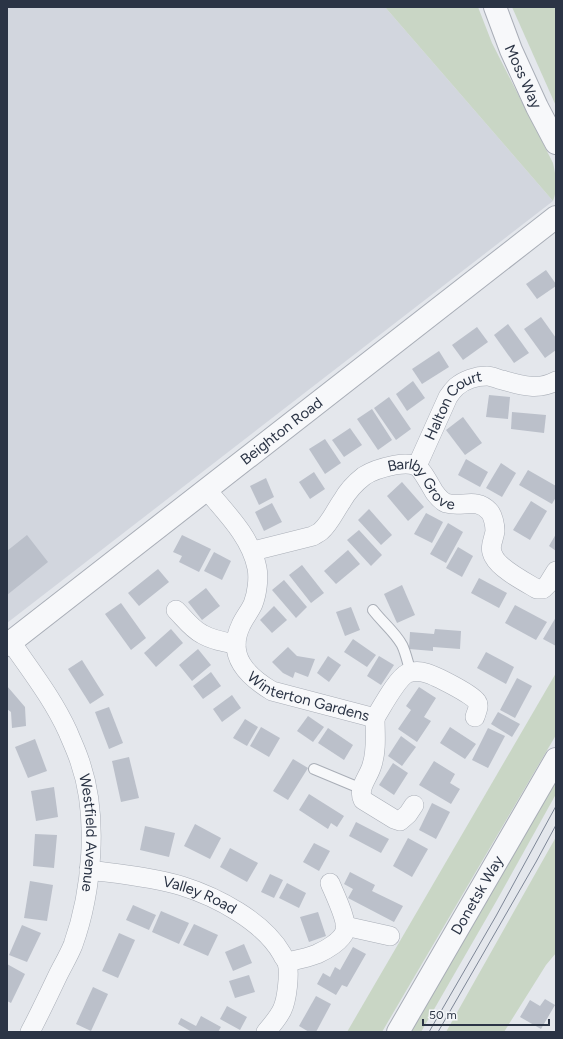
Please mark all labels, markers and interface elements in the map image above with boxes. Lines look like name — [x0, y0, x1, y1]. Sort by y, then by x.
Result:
street label: Moss Way — [501, 42, 546, 111]
street label: Halton Court — [421, 367, 483, 443]
street label: Beighton Road — [237, 393, 326, 469]
street label: Barlby Grove — [386, 455, 456, 514]
street label: Winterton Gardens — [244, 668, 371, 725]
street label: Westfield Avenue — [75, 772, 100, 893]
street label: Donetsk Way — [447, 852, 507, 938]
street label: Valley Road — [161, 872, 240, 918]
scale bar — [423, 1001, 549, 1027]
text: 50 m — [429, 1008, 457, 1022]

